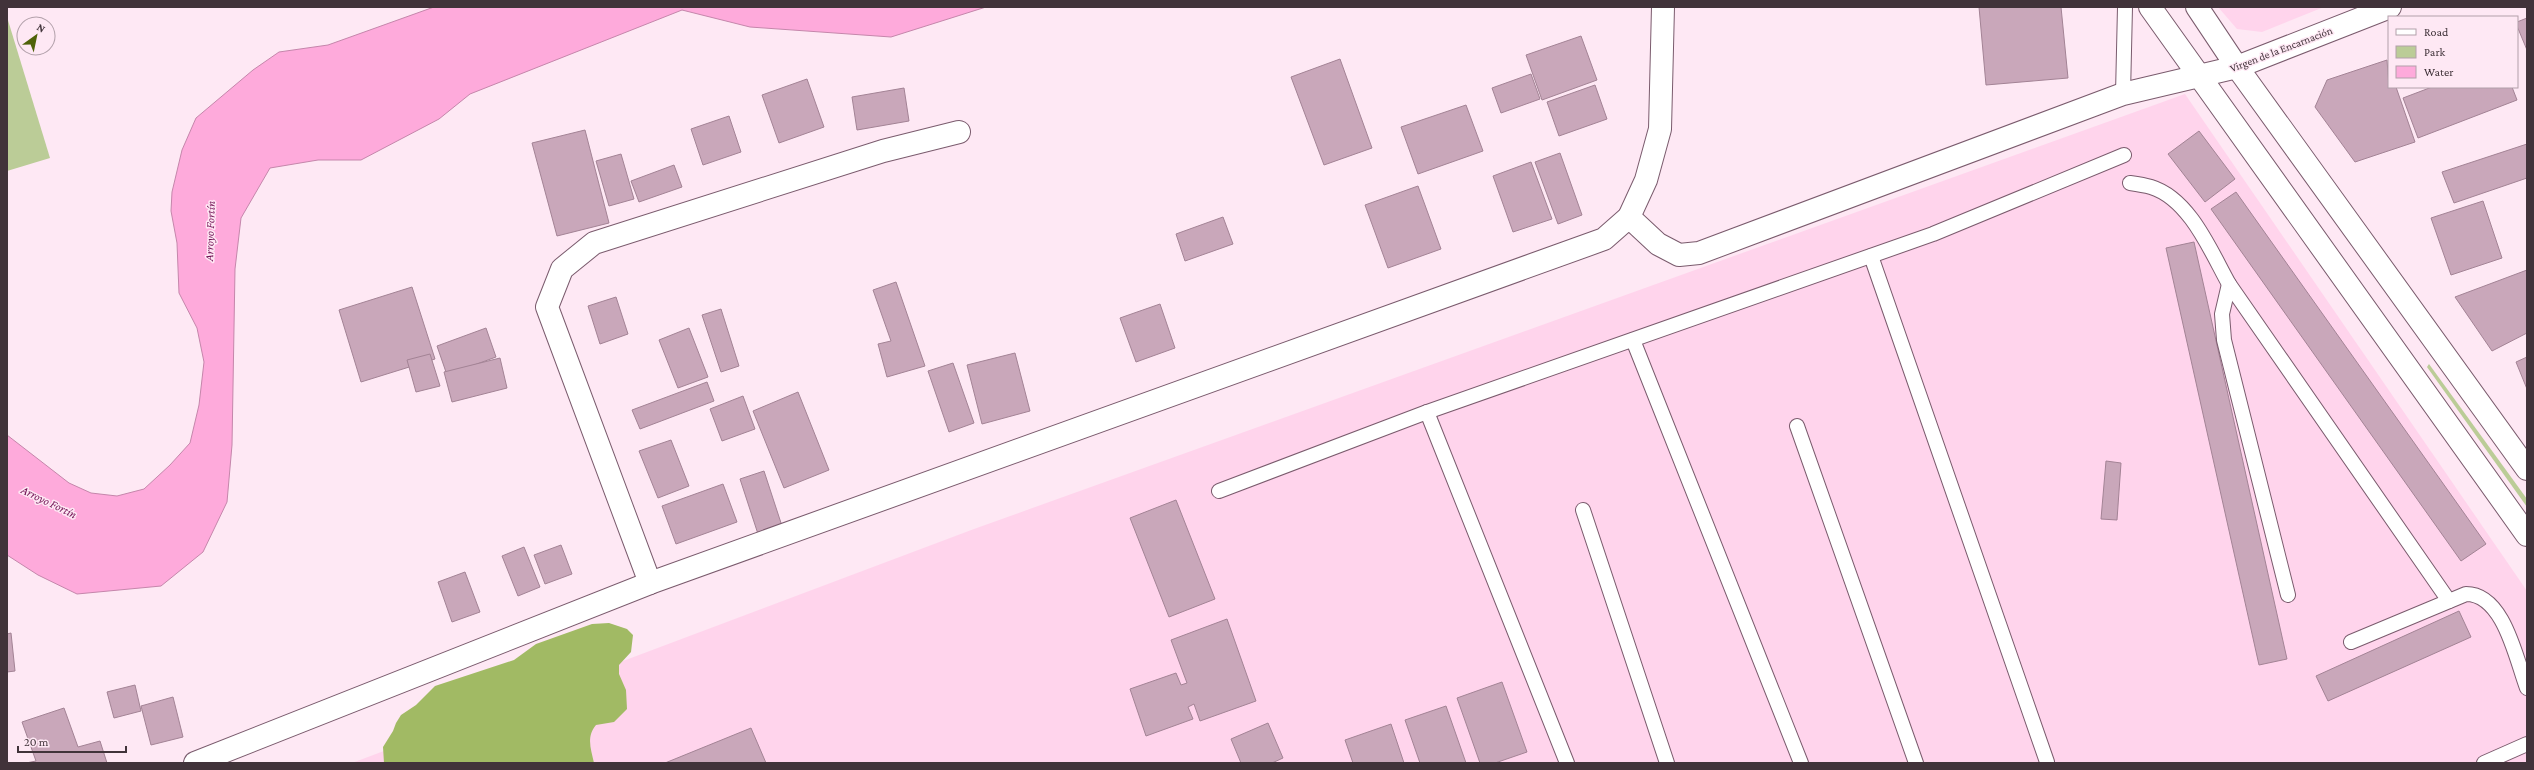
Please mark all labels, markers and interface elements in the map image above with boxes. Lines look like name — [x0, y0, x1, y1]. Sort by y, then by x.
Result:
north arrow — [16, 16, 56, 56]
legend — [2388, 16, 2518, 88]
text: N — [35, 21, 48, 35]
street label: Virgen de la Encarnación — [2228, 24, 2334, 75]
text: Road — [2424, 25, 2449, 39]
text: Park — [2424, 45, 2446, 59]
text: Water — [2424, 65, 2454, 79]
water label: Arroyo Fortín — [202, 201, 218, 262]
water label: Arroyo Fortín — [18, 482, 79, 521]
scale bar — [18, 728, 126, 754]
text: 20 m — [24, 735, 49, 749]

